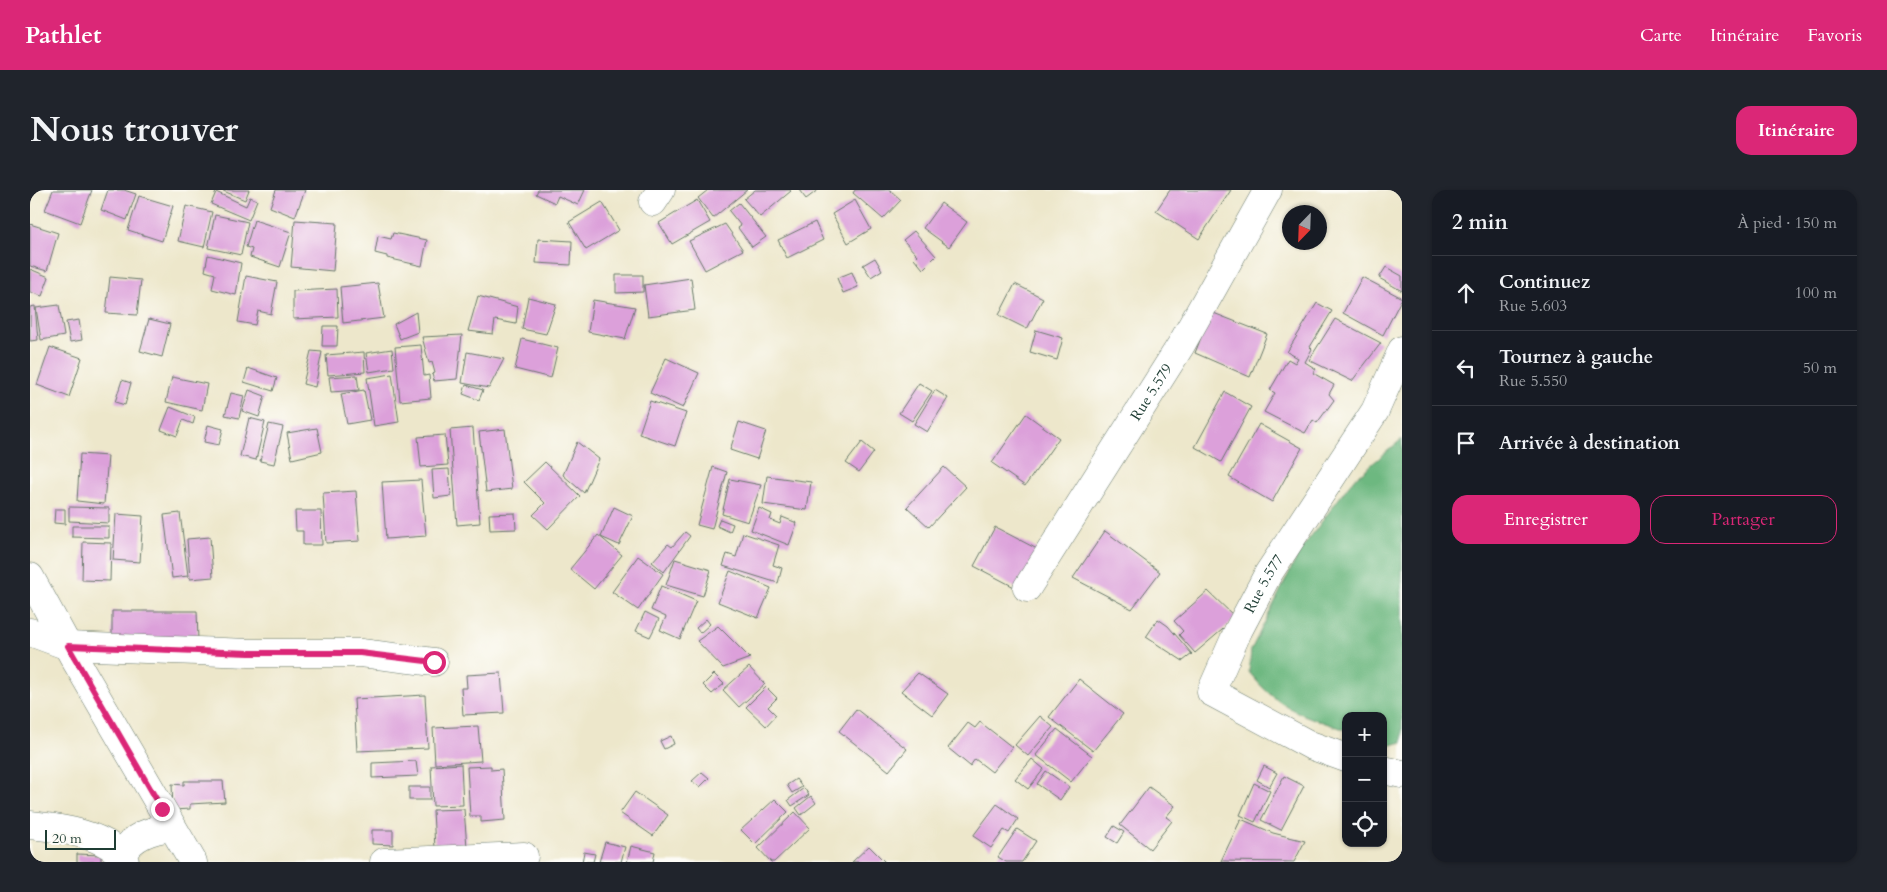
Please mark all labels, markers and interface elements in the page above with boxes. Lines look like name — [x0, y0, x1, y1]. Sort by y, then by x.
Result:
text: Pathlet — [25, 19, 102, 52]
text: Carte — [1640, 23, 1682, 48]
text: Itinéraire — [1710, 23, 1779, 48]
text: Favoris — [1807, 23, 1862, 48]
text: Nous trouver — [30, 106, 238, 154]
button: Itinéraire — [1736, 106, 1857, 155]
north arrow — [1282, 205, 1327, 250]
text: 2 min — [1452, 208, 1508, 237]
text: À pied · 150 m — [1737, 212, 1837, 234]
text: Continuez — [1499, 269, 1590, 295]
icon: ahead — [1452, 279, 1480, 307]
text: 100 m — [1795, 282, 1837, 304]
text: Rue 5.603 — [1499, 295, 1567, 317]
text: Tournez à gauche — [1499, 344, 1653, 370]
icon: left — [1452, 354, 1480, 382]
text: 50 m — [1803, 357, 1837, 379]
street label: Rue 5.579 — [1126, 359, 1177, 424]
text: Rue 5.550 — [1499, 370, 1567, 392]
icon: arrive — [1452, 429, 1480, 457]
text: Arrivée à destination — [1499, 430, 1680, 456]
button: Enregistrer — [1452, 495, 1640, 544]
button: Partager — [1650, 495, 1837, 544]
street label: Rue 5.577 — [1239, 550, 1288, 616]
route start — [423, 651, 446, 674]
map controls — [1342, 712, 1387, 847]
button: + — [1342, 712, 1387, 757]
button: − — [1342, 757, 1387, 802]
route end — [151, 798, 174, 821]
button: locate — [1342, 802, 1387, 847]
scale bar — [45, 827, 116, 850]
text: 20 m — [52, 829, 82, 848]

